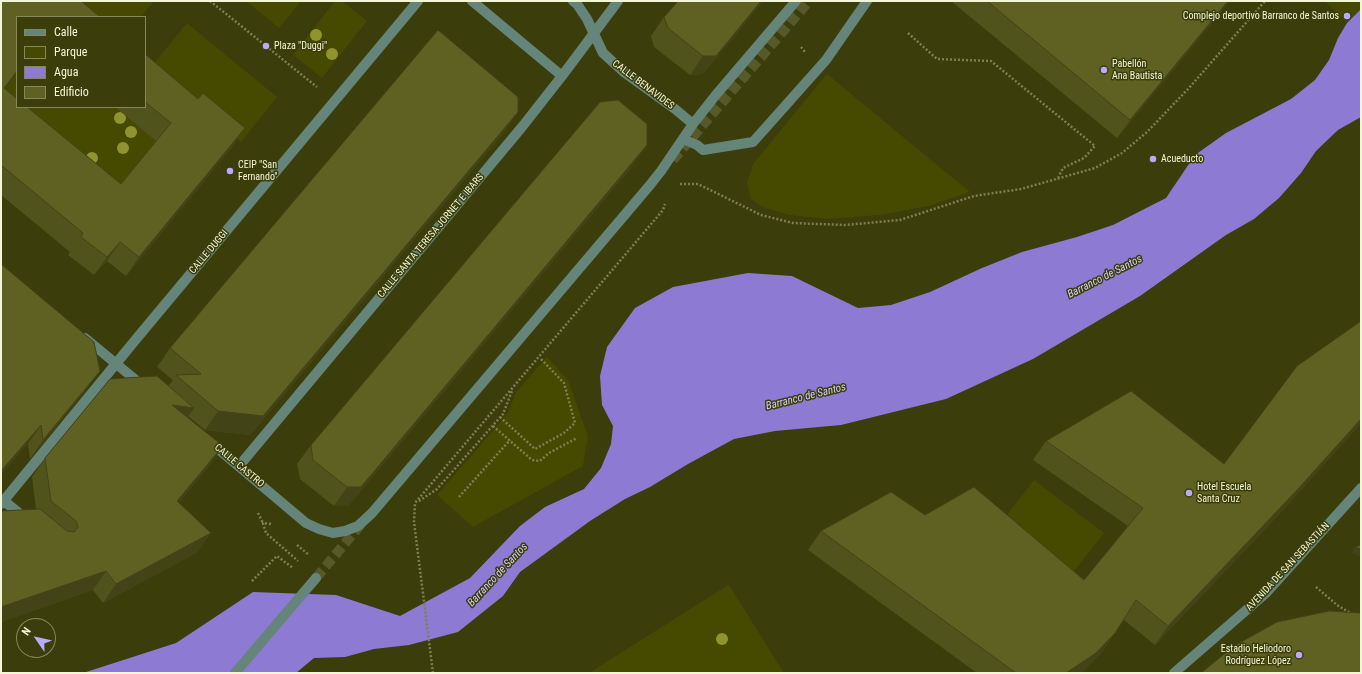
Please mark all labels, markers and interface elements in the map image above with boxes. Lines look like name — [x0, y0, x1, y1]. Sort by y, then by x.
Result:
place label: Complejo deportivo Barranco de Santos — [1183, 10, 1339, 22]
marker: Complejo deportivo Barranco de Santos — [1342, 11, 1352, 21]
legend — [16, 16, 146, 108]
text: Calle — [54, 25, 78, 39]
place label: Plaza "Duggi" — [274, 40, 327, 52]
marker: Plaza "Duggi" — [261, 41, 271, 51]
text: Parque — [54, 45, 87, 59]
street label: CALLE BENAVIDES — [610, 58, 676, 112]
place label: Pabellón Ana Bautista — [1112, 58, 1162, 82]
text: Agua — [54, 65, 78, 79]
marker: Pabellón Ana Bautista — [1099, 65, 1109, 75]
text: Edificio — [54, 85, 89, 99]
place label: Acueducto — [1161, 153, 1203, 165]
marker: Acueducto — [1148, 154, 1158, 164]
place label: CEIP "San Fernando" — [238, 159, 277, 182]
marker: CEIP "San Fernando" — [225, 166, 235, 176]
street label: CALLE SANTA TERESA JORNET E IBARS — [376, 172, 486, 300]
street label: CALLE DUGGI — [187, 228, 231, 276]
water label: Barranco de Santos — [1065, 252, 1145, 302]
water label: Barranco de Santos — [765, 381, 847, 413]
street label: CALLE CASTRO — [212, 442, 266, 490]
place label: Hotel Escuela Santa Cruz — [1197, 481, 1251, 504]
marker: Hotel Escuela Santa Cruz — [1184, 488, 1194, 498]
street label: AVENIDA DE SAN SEBASTIÁN — [1244, 520, 1332, 614]
water label: Barranco de Santos — [465, 540, 531, 610]
north arrow — [16, 618, 56, 658]
text: N — [19, 625, 34, 638]
place label: Estadio Heliodoro Rodríguez López — [1221, 643, 1291, 666]
marker: Estadio Heliodoro Rodríguez López — [1294, 650, 1304, 660]

